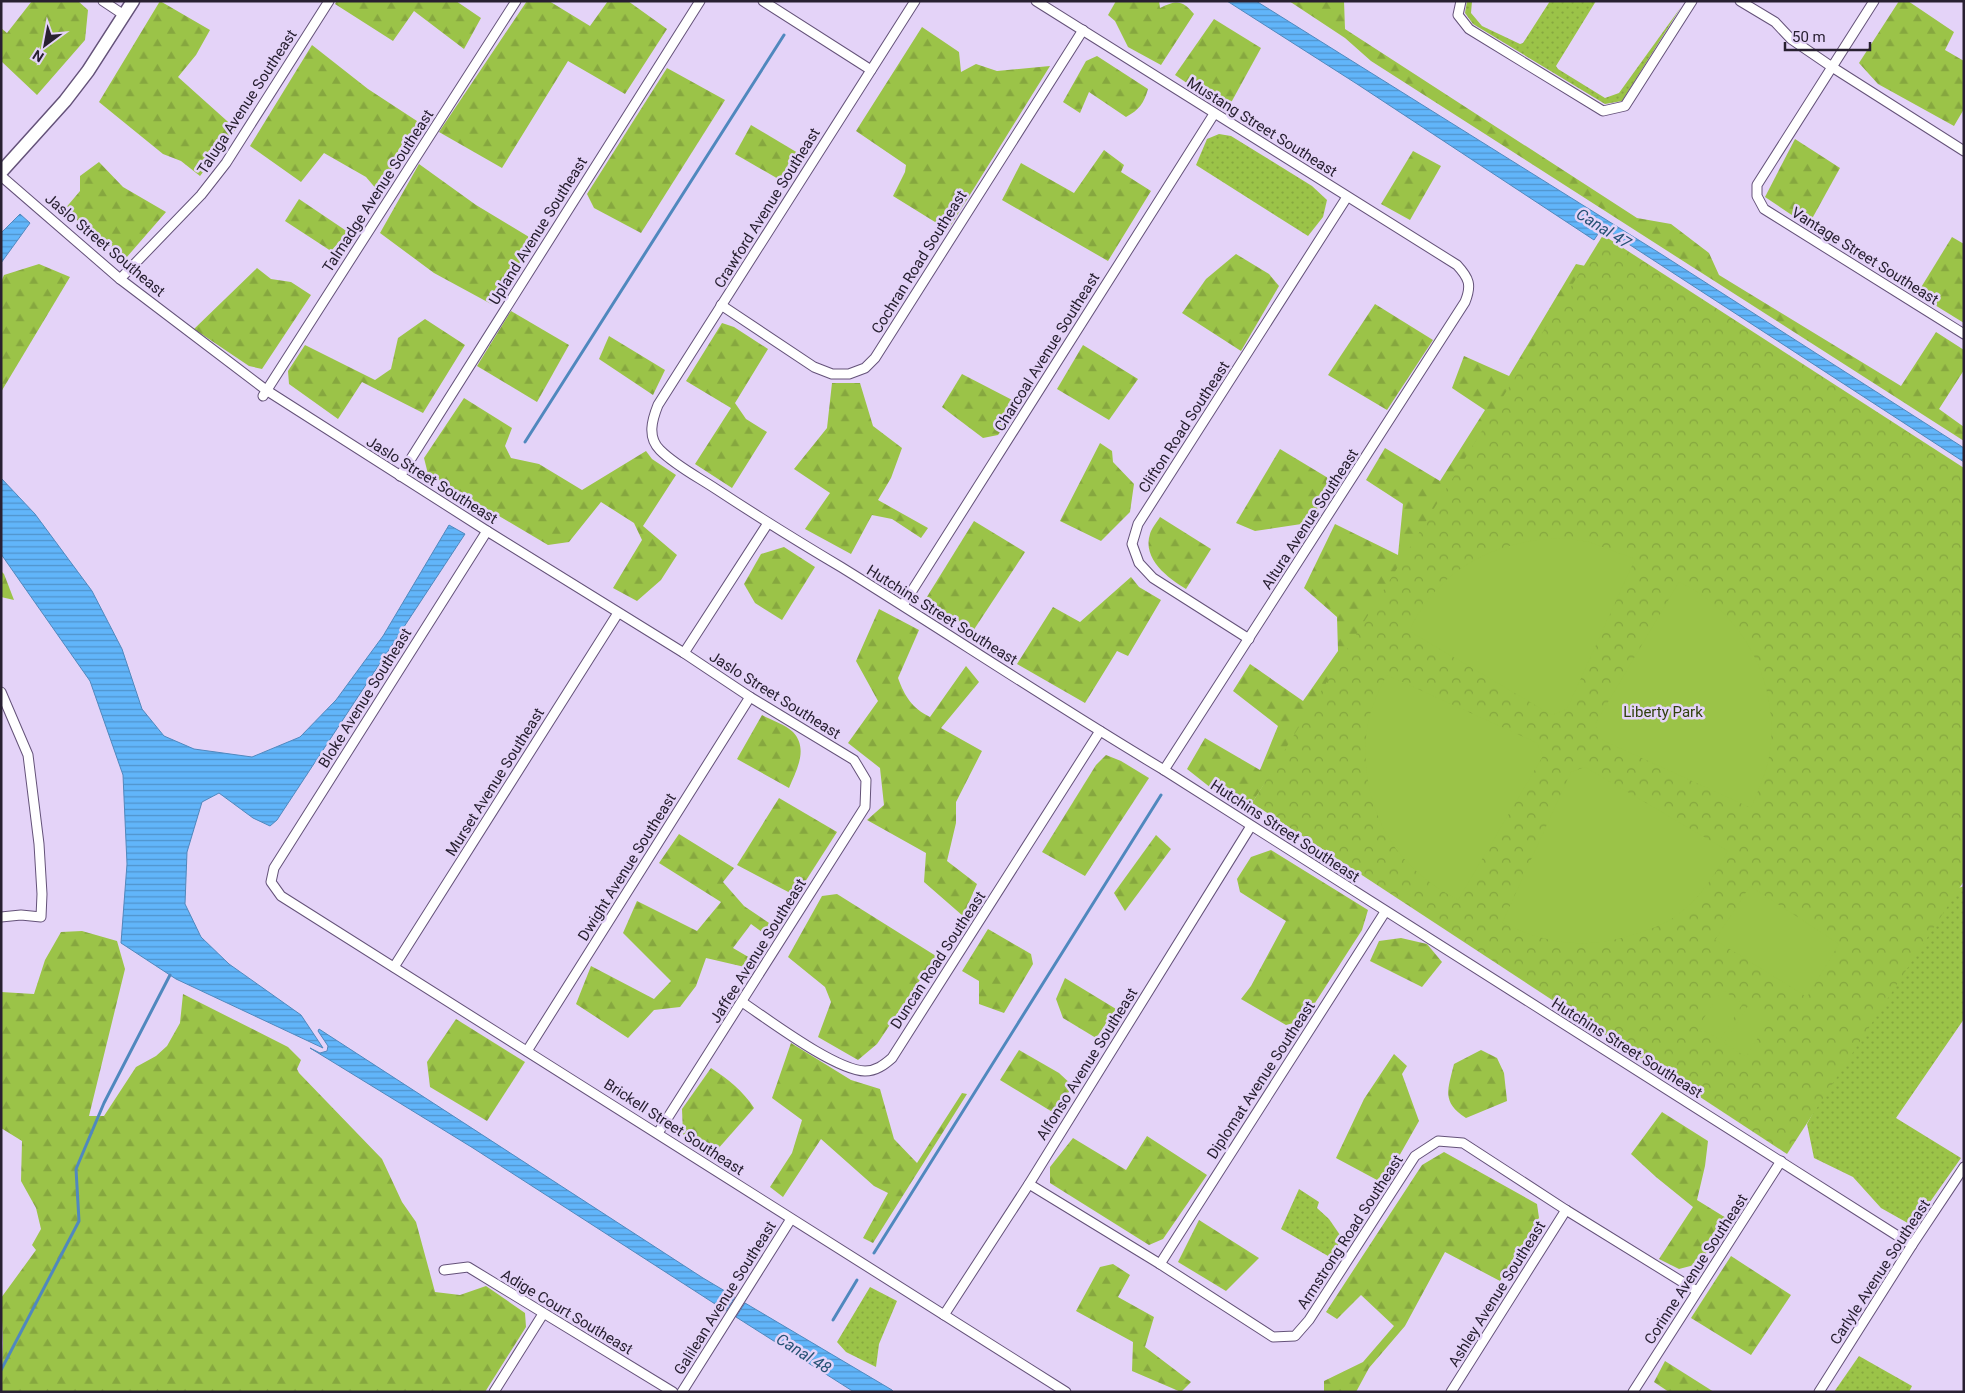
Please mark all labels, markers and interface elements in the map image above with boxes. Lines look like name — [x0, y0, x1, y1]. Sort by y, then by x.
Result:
north arrow — [20, 20, 70, 70]
scale bar — [1785, 20, 1870, 52]
street label: Taluga Avenue Southeast — [193, 26, 301, 178]
text: 50 m — [1792, 28, 1826, 46]
text: N — [30, 47, 47, 65]
street label: Mustang Street Southeast — [1184, 73, 1340, 181]
street label: Talmadge Avenue Southeast — [319, 106, 437, 276]
street label: Crawford Avenue Southeast — [710, 125, 824, 291]
street label: Upland Avenue Southeast — [485, 154, 591, 308]
street label: Cochran Road Southeast — [868, 187, 970, 337]
street label: Jaslo Street Southeast — [41, 190, 169, 300]
street label: Vantage Street Southeast — [1788, 203, 1942, 309]
water label: Canal 47 — [1573, 204, 1636, 253]
street label: Charcoal Avenue Southeast — [991, 269, 1103, 435]
street label: Clifton Road Southeast — [1135, 358, 1233, 496]
street label: Jaslo Street Southeast — [363, 432, 501, 528]
street label: Altura Avenue Southeast — [1258, 445, 1362, 593]
street label: Hutchins Street Southeast — [863, 561, 1021, 669]
street label: Bloke Avenue Southeast — [315, 625, 415, 771]
street label: Jaslo Street Southeast — [706, 647, 844, 743]
park label: Liberty Park — [1623, 703, 1703, 721]
street label: Murset Avenue Southeast — [442, 705, 548, 859]
street label: Hutchins Street Southeast — [1207, 776, 1363, 886]
street label: Dwight Avenue Southeast — [574, 790, 680, 944]
street label: Jaffee Avenue Southeast — [706, 875, 810, 1026]
street label: Duncan Road Southeast — [887, 888, 989, 1032]
street label: Alfonso Avenue Southeast — [1033, 985, 1141, 1143]
street label: Hutchins Street Southeast — [1548, 994, 1706, 1102]
street label: Diplomat Avenue Southeast — [1203, 998, 1319, 1162]
street label: Brickell Street Southeast — [601, 1075, 747, 1179]
street label: Armstrong Road Southeast — [1293, 1151, 1407, 1313]
street label: Corinne Avenue Southeast — [1641, 1190, 1751, 1348]
street label: Carlyle Avenue Southeast — [1826, 1196, 1934, 1348]
street label: Galilean Avenue Southeast — [670, 1218, 780, 1378]
street label: Ashley Avenue Southeast — [1445, 1218, 1549, 1370]
street label: Adige Court Southeast — [498, 1266, 636, 1358]
water label: Canal 48 — [773, 1329, 835, 1378]

